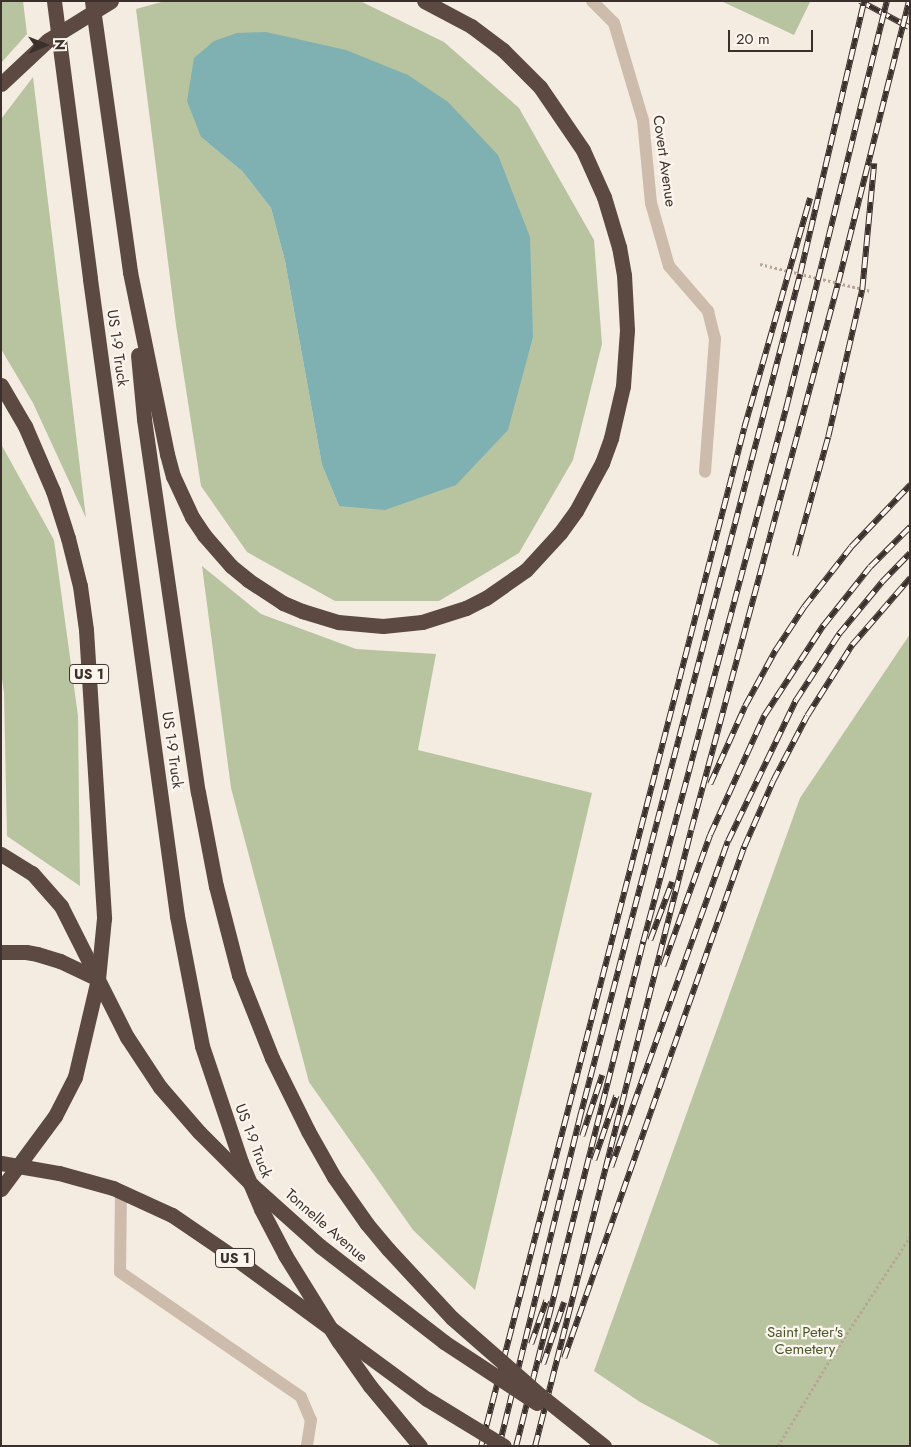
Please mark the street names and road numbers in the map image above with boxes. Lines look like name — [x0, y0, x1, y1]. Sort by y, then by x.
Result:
street label: Covert Avenue — [649, 114, 679, 208]
street label: US 1-9 Truck — [103, 308, 131, 388]
road number: US 1 — [69, 662, 109, 686]
street label: US 1-9 Truck — [158, 710, 186, 790]
street label: US 1-9 Truck — [231, 1101, 275, 1181]
street label: Tonnelle Avenue — [281, 1185, 371, 1267]
road number: US 1 — [215, 1246, 255, 1270]

